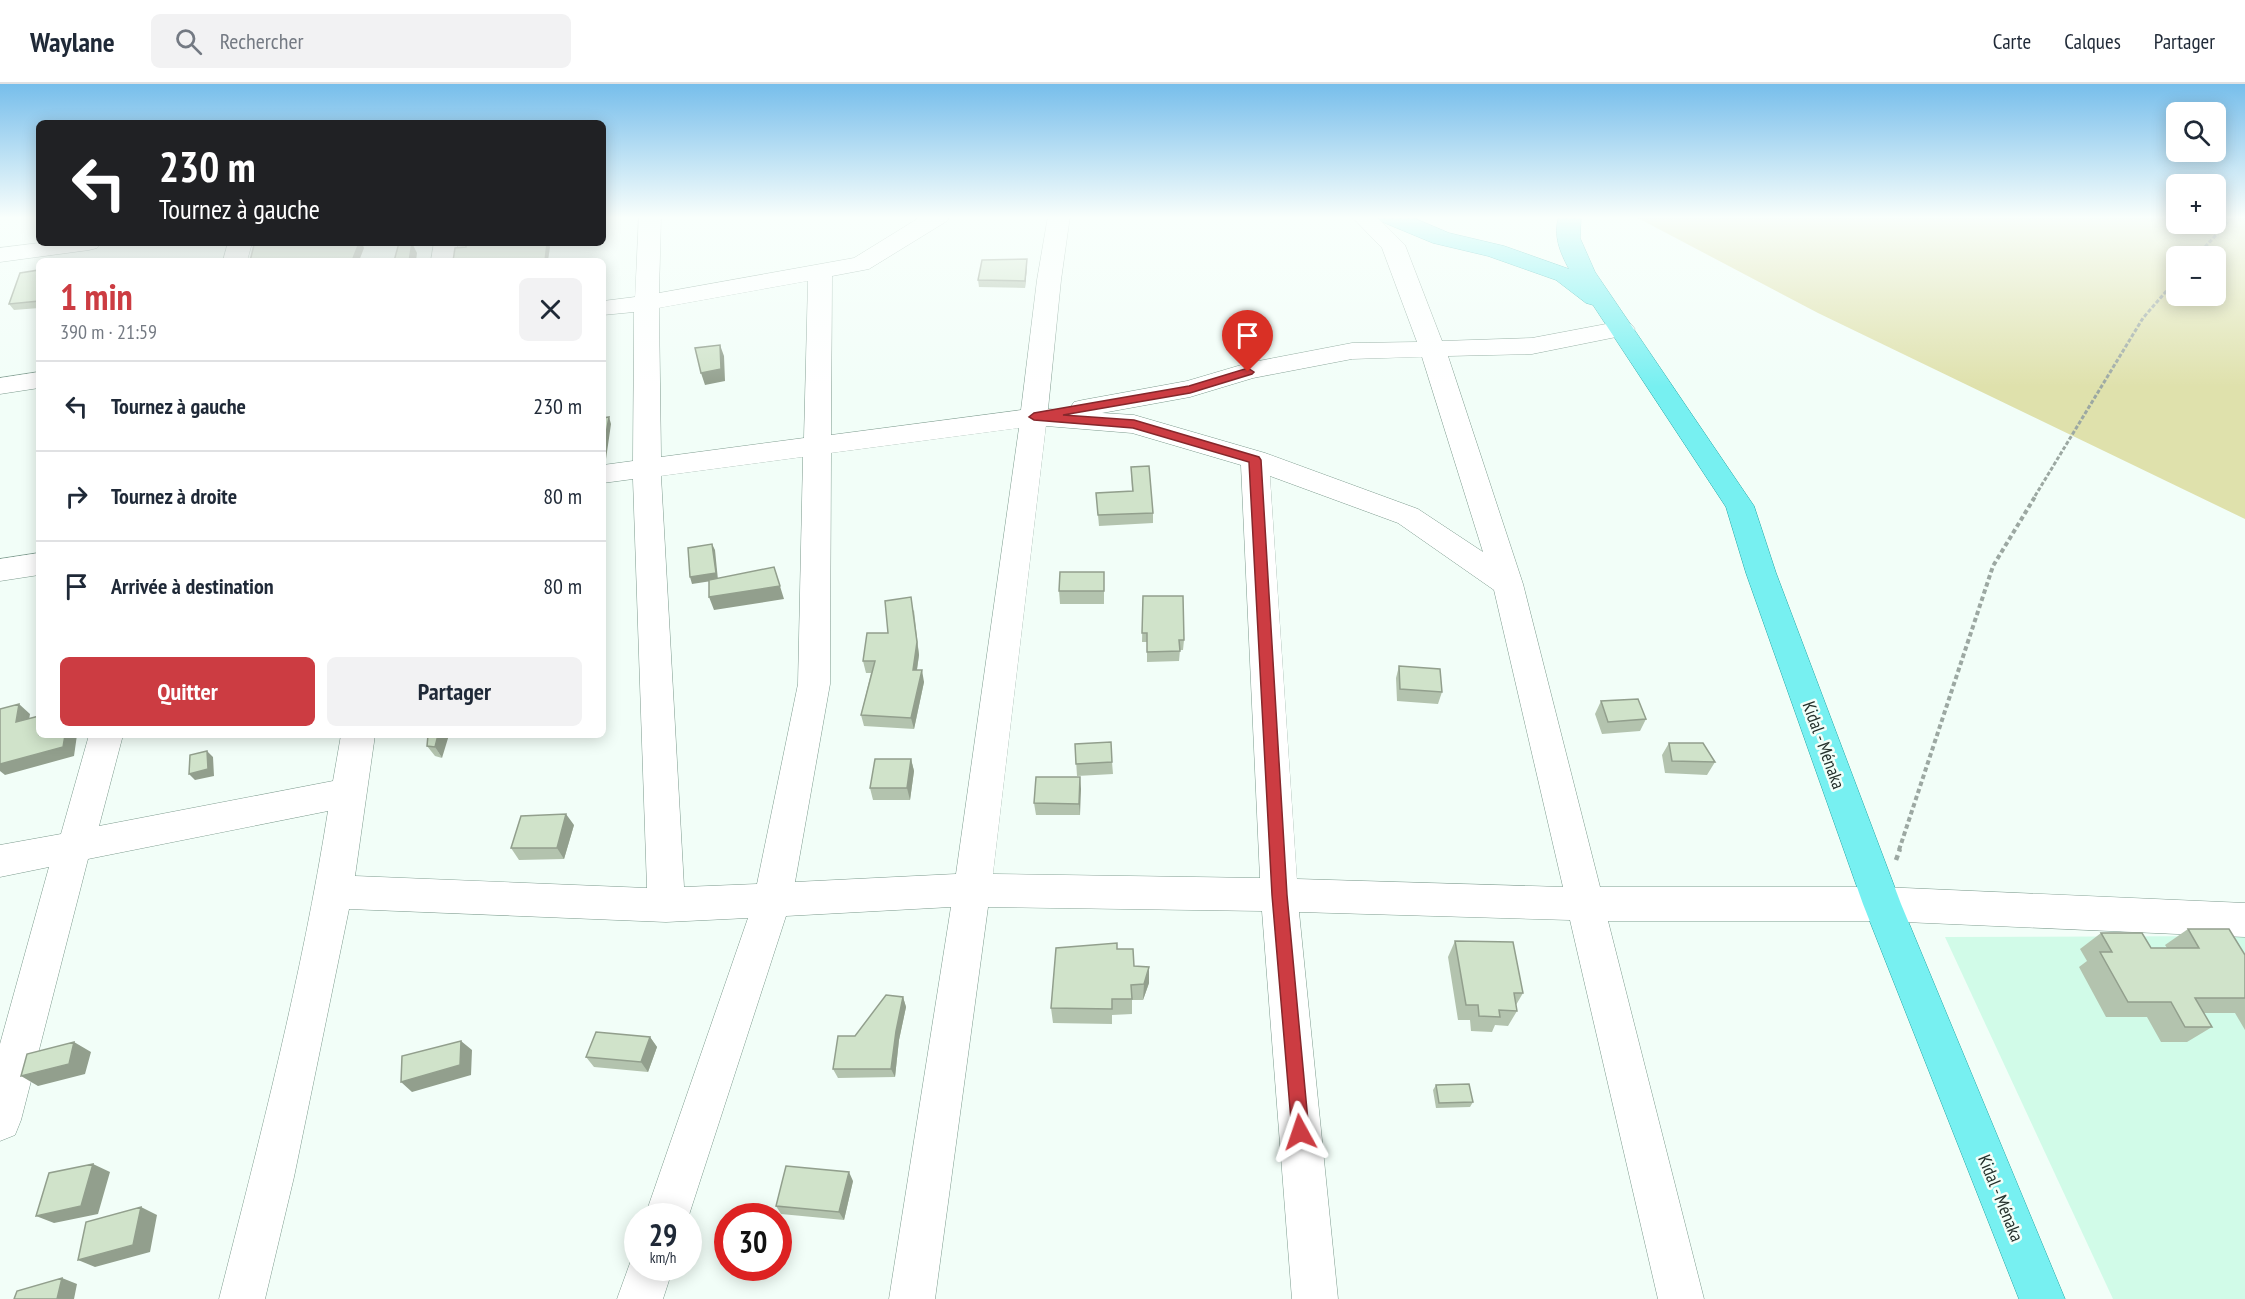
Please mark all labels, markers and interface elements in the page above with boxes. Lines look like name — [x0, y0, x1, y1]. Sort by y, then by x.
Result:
search box — [151, 14, 571, 68]
text: Waylane — [30, 23, 115, 60]
icon: search — [172, 25, 205, 58]
text: Rechercher — [220, 27, 304, 55]
text: Carte — [1993, 28, 2031, 55]
text: Calques — [2064, 28, 2121, 55]
text: Partager — [2154, 28, 2215, 55]
map controls — [2166, 102, 2226, 306]
button: search — [2166, 102, 2226, 162]
text: 230 m — [159, 139, 256, 194]
icon: left — [60, 144, 138, 222]
button: + — [2166, 174, 2226, 234]
text: Tournez à gauche — [159, 192, 320, 226]
button: − — [2166, 246, 2226, 306]
text: 1 min — [60, 273, 133, 320]
button: close — [519, 278, 582, 341]
pin — [1222, 310, 1273, 372]
text: 390 m · 21:59 — [60, 319, 157, 345]
icon: arrive — [1231, 319, 1264, 352]
icon: left — [60, 390, 93, 423]
text: Tournez à gauche — [111, 392, 246, 420]
text: 230 m — [533, 392, 582, 420]
icon: right — [60, 480, 93, 513]
text: Tournez à droite — [111, 482, 237, 510]
text: 80 m — [543, 482, 582, 510]
icon: arrive — [60, 570, 93, 603]
text: Arrivée à destination — [111, 572, 274, 600]
text: 80 m — [543, 572, 582, 600]
button: Quitter — [60, 657, 315, 726]
button: Partager — [327, 657, 582, 726]
street label: Kidal - Ménaka — [1798, 698, 1850, 792]
position arrow — [1268, 1100, 1332, 1164]
street label: Kidal - Ménaka — [1973, 1151, 2029, 1245]
speed limit sign: 30 — [714, 1203, 792, 1281]
text: 29 — [649, 1215, 677, 1254]
text: km/h — [650, 1248, 676, 1267]

